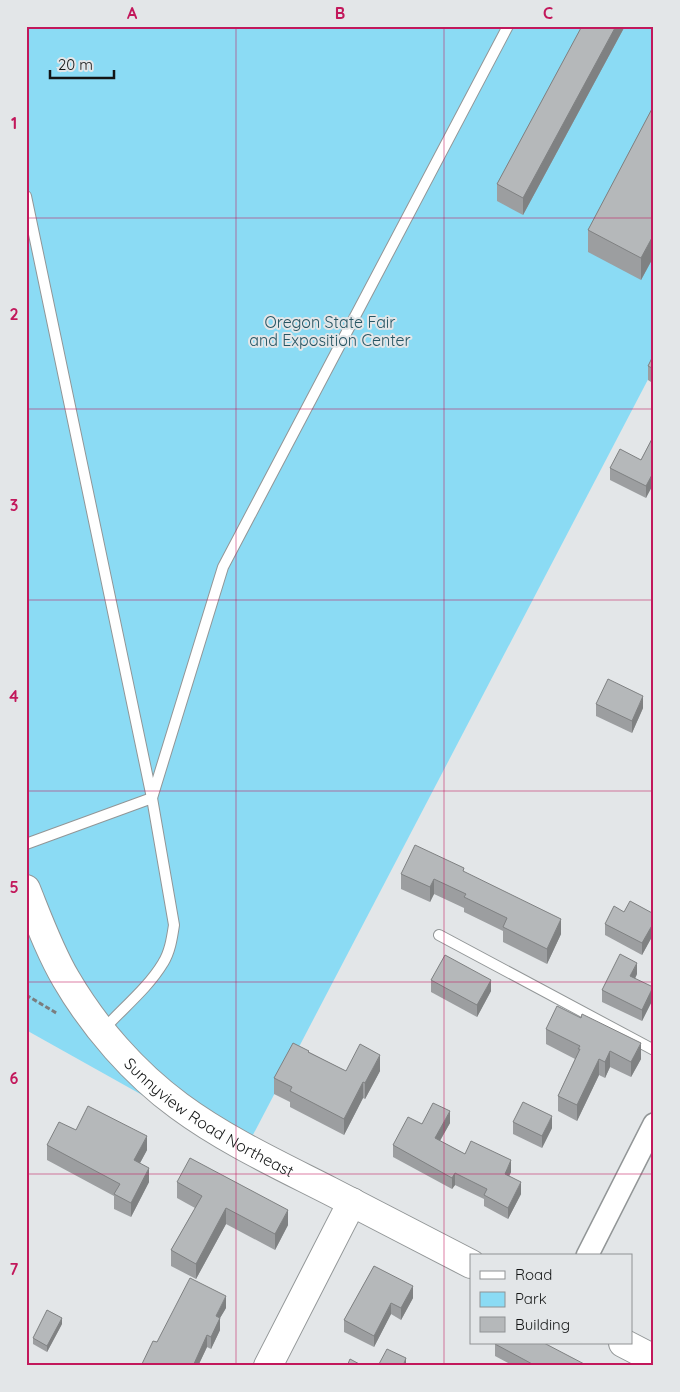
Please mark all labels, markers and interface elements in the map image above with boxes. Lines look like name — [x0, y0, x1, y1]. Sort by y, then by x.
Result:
text: A — [127, 3, 138, 23]
text: B — [335, 3, 345, 23]
text: C — [543, 3, 553, 23]
scale bar — [50, 48, 114, 80]
text: 20 m — [58, 55, 93, 74]
text: 1 — [11, 113, 17, 133]
text: 2 — [9, 304, 19, 324]
park label: Oregon State Fair and Exposition Center — [249, 312, 411, 350]
text: 3 — [10, 495, 18, 515]
text: 4 — [9, 686, 19, 706]
text: 5 — [9, 877, 19, 897]
street label: Sunnyview Road Northeast — [120, 1053, 297, 1181]
text: 6 — [10, 1068, 19, 1088]
legend — [470, 1254, 632, 1344]
text: 7 — [10, 1259, 19, 1279]
text: Road — [515, 1265, 552, 1284]
text: Park — [515, 1289, 547, 1308]
text: Building — [515, 1315, 570, 1334]

